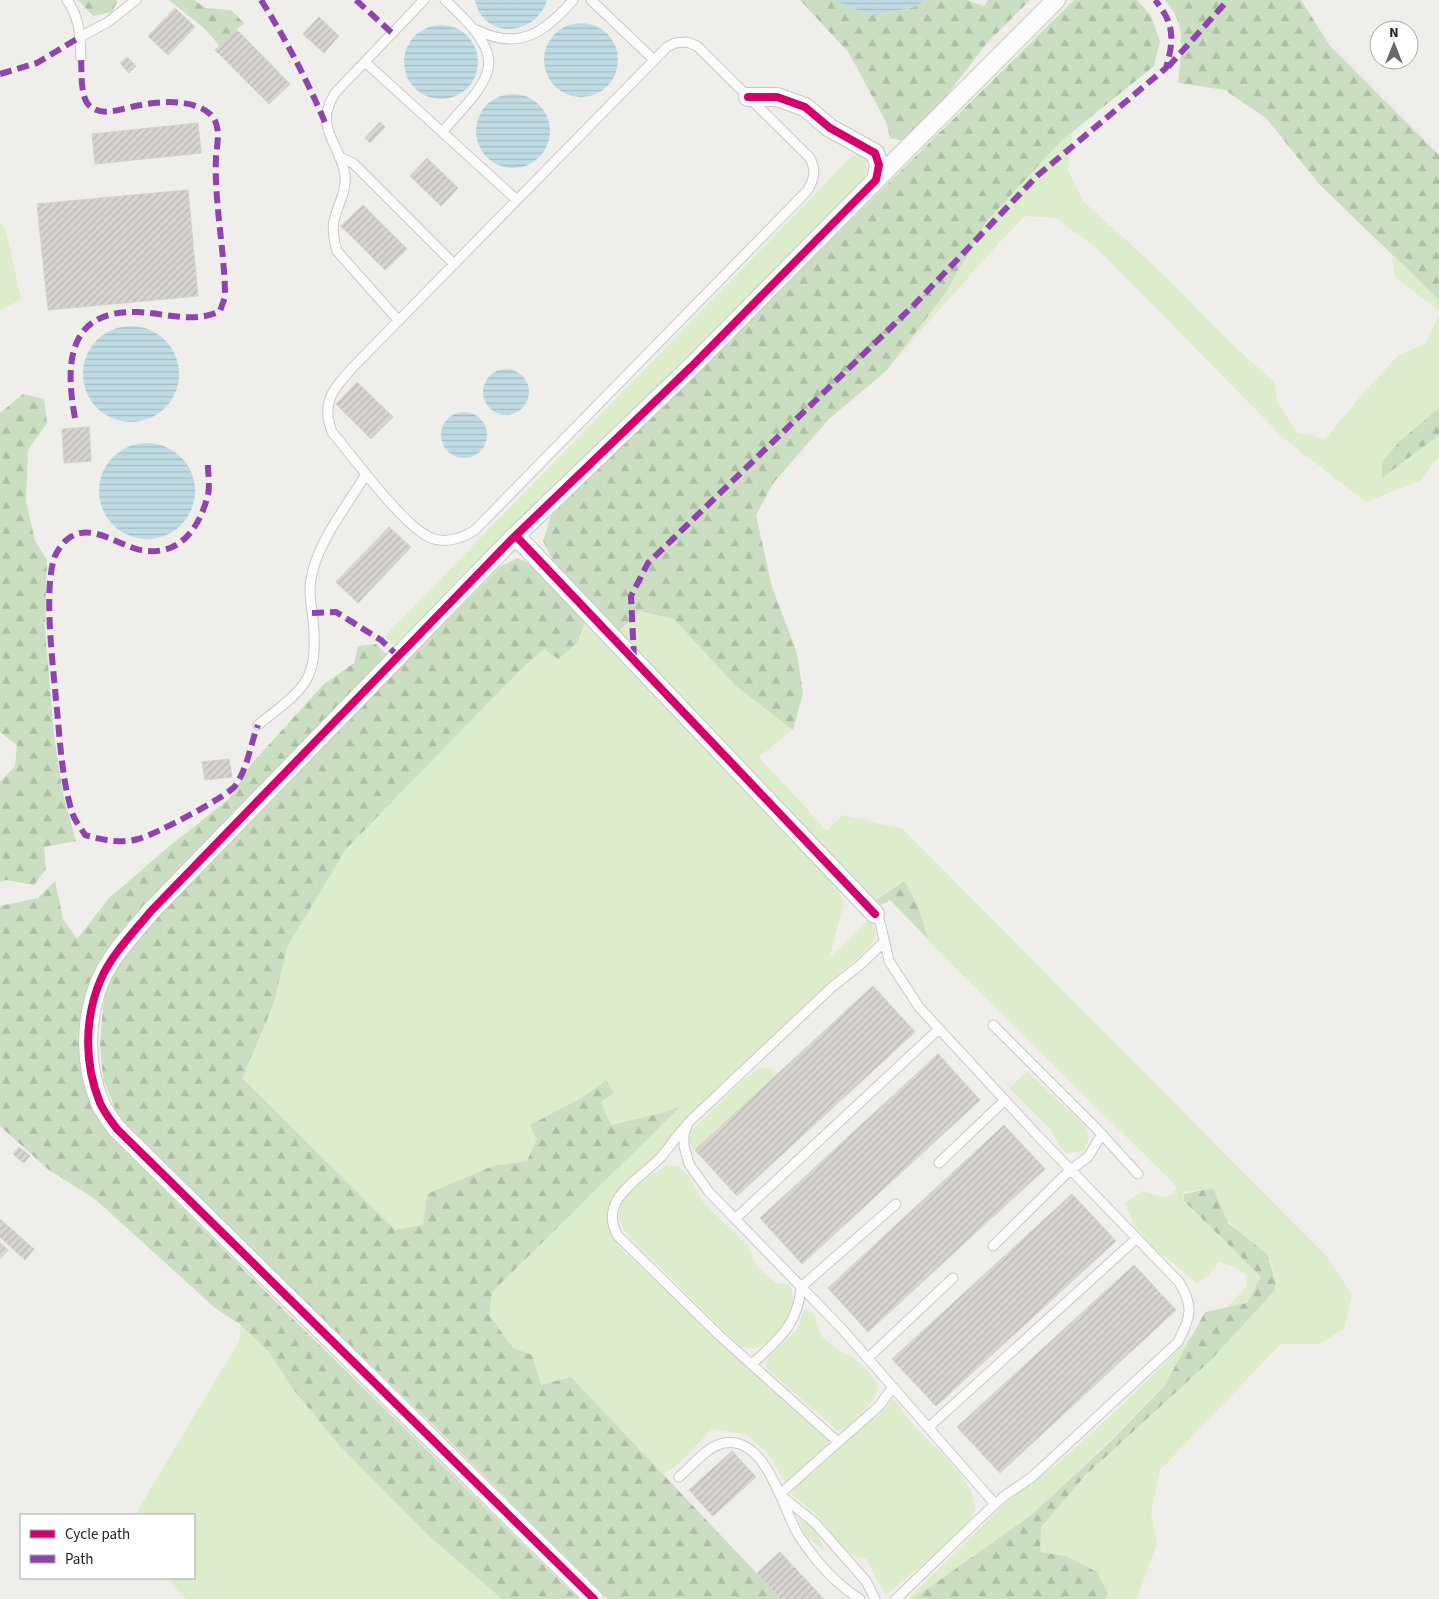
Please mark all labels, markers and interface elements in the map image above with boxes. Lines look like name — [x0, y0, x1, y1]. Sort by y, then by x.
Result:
north arrow — [1369, 20, 1419, 70]
text: N — [1389, 23, 1399, 43]
legend — [20, 1514, 195, 1579]
text: Cycle path — [65, 1524, 130, 1545]
text: Path — [65, 1549, 93, 1570]

